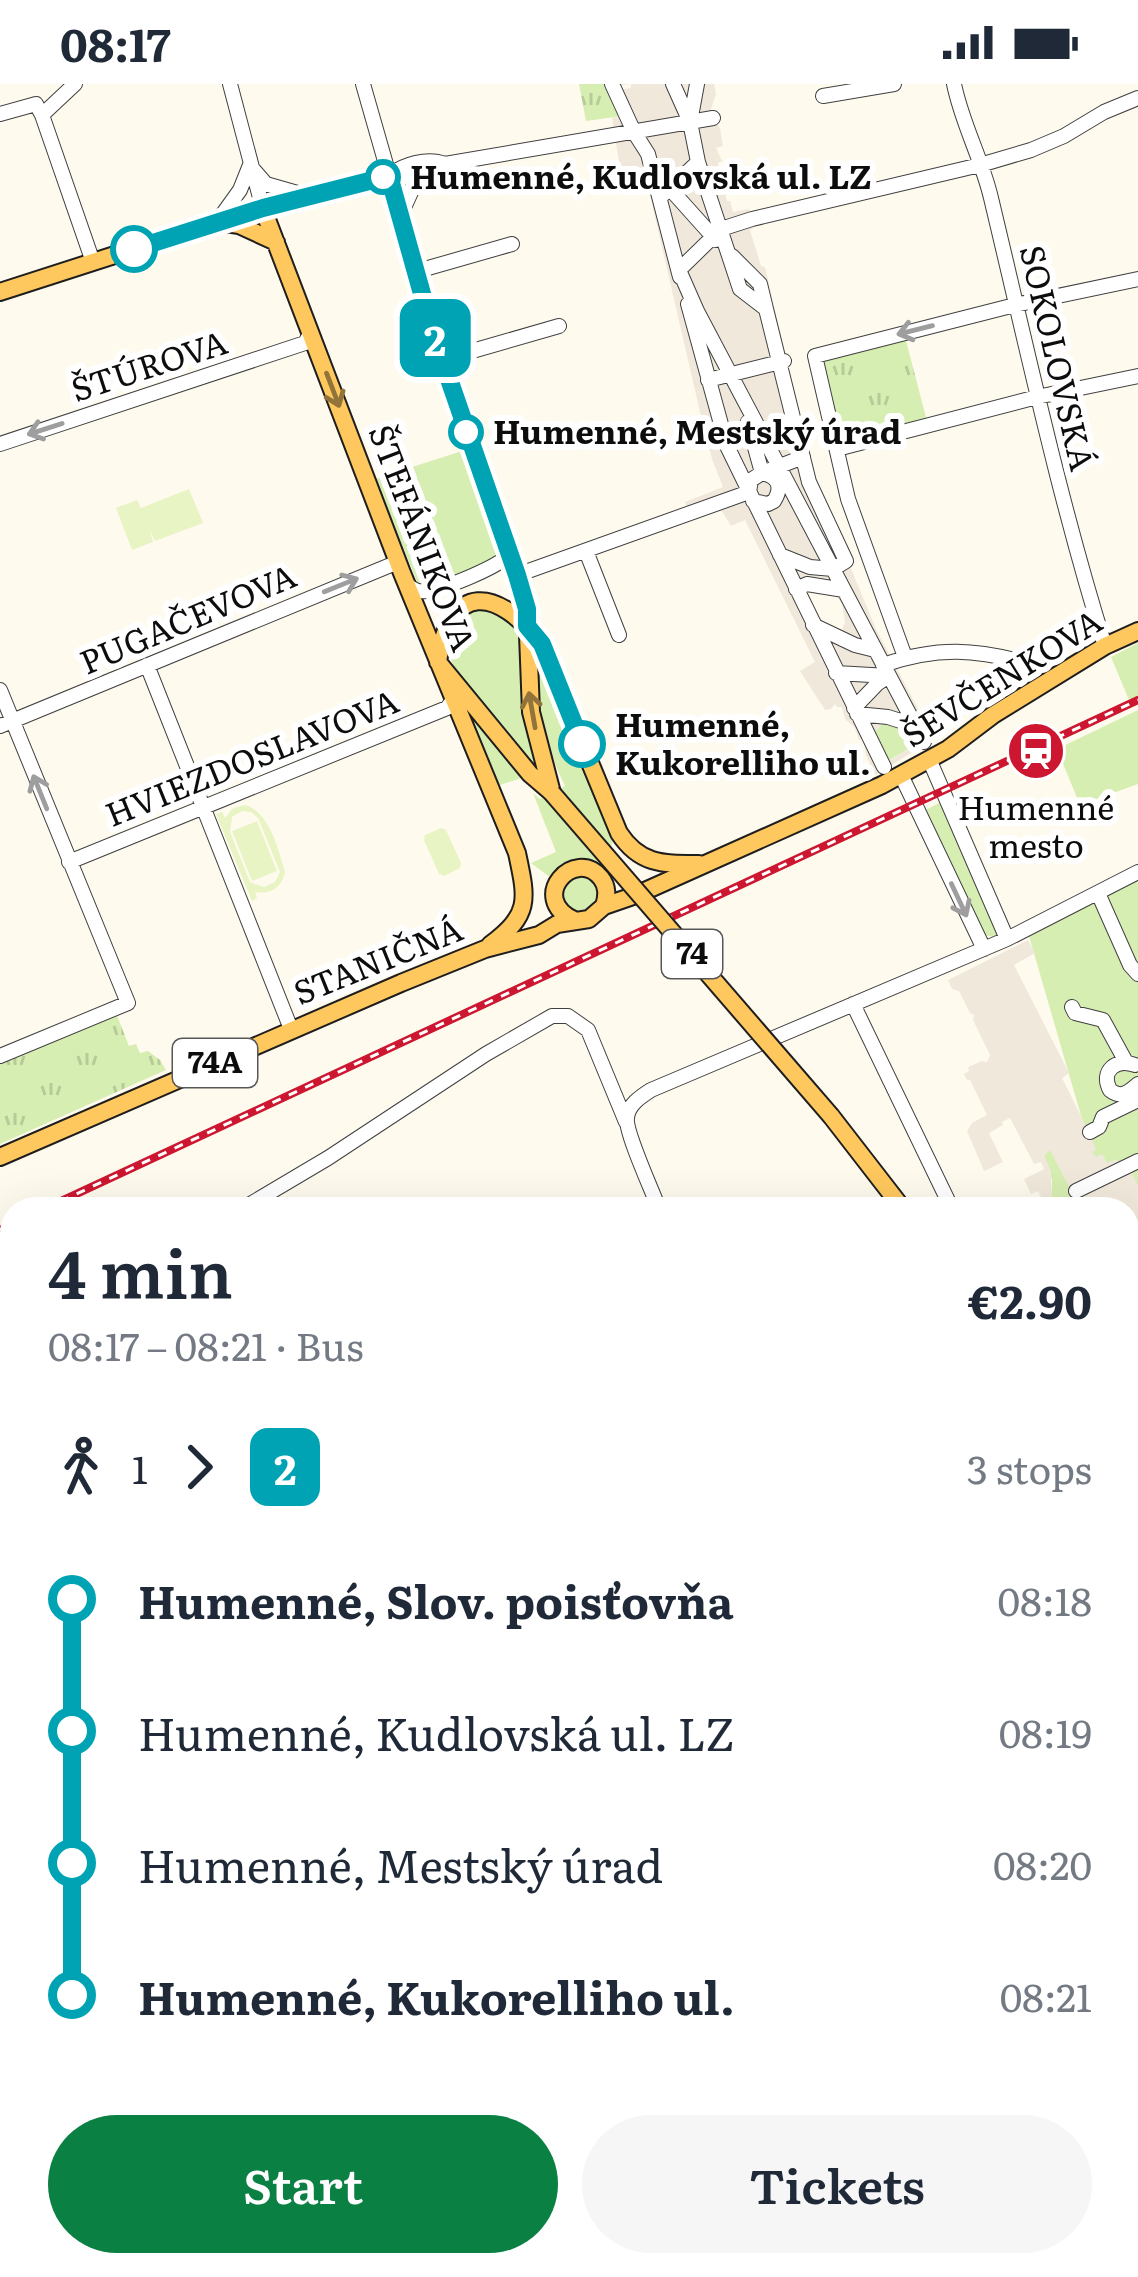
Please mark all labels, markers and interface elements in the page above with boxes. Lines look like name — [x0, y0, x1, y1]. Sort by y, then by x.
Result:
text: 08:17 — [60, 9, 171, 76]
place label: Humenné, Kudlovská ul. LZ — [410, 150, 872, 199]
marker: Humenné, Kudlovská ul. LZ — [367, 161, 399, 193]
unlabelled marker — [112, 227, 156, 271]
street label: SOKOLOVSKÁ — [1010, 240, 1109, 475]
line badge: 2 — [396, 299, 474, 377]
text: 2 — [424, 307, 446, 369]
street label: ŠTÚROVA — [64, 315, 233, 412]
one-way arrow — [897, 321, 935, 343]
one-way arrow — [323, 371, 345, 408]
place label: Humenné, Mestský úrad — [493, 405, 901, 454]
marker: Humenné, Mestský úrad — [450, 416, 482, 448]
street label: ŠTEFÁNIKOVA — [359, 417, 490, 658]
one-way arrow — [27, 420, 65, 442]
street label: PUGAČEVOVA — [71, 549, 303, 684]
one-way arrow — [321, 573, 358, 594]
street label: ŠEVČENKOVA — [891, 595, 1110, 757]
street label: HVIEZDOSLAVOVA — [97, 675, 405, 837]
one-way arrow — [519, 692, 542, 731]
place label: Humenné, Kukorelliho ul. — [615, 698, 871, 785]
station icon: Humenné mesto — [1005, 720, 1067, 782]
marker: Humenné, Kukorelliho ul. — [560, 722, 604, 766]
one-way arrow — [28, 774, 49, 811]
place label: Humenné mesto — [958, 781, 1114, 868]
one-way arrow — [950, 881, 972, 917]
street label: STANIČNÁ — [285, 903, 469, 1015]
road number: 74 — [662, 930, 722, 978]
road number: 74A — [173, 1039, 257, 1087]
text: 4 min — [48, 1221, 233, 1319]
text: €2.90 — [968, 1266, 1092, 1333]
text: 08:17 – 08:21 · Bus — [48, 1315, 364, 1373]
icon: walk — [48, 1434, 114, 1500]
icon: forward — [166, 1434, 232, 1500]
text: 2 — [274, 1436, 296, 1498]
text: 1 — [132, 1438, 148, 1496]
text: 3 stops — [967, 1438, 1092, 1496]
text: Humenné, Slov. poisťovňa — [138, 1566, 734, 1633]
text: 08:18 — [998, 1570, 1092, 1628]
text: Humenné, Kudlovská ul. LZ — [138, 1698, 735, 1765]
text: 08:19 — [999, 1702, 1092, 1760]
text: Humenné, Mestský úrad — [138, 1830, 663, 1897]
text: 08:20 — [993, 1834, 1092, 1892]
text: Humenné, Kukorelliho ul. — [138, 1962, 735, 2029]
text: 08:21 — [1000, 1966, 1092, 2024]
button: Start — [48, 2115, 558, 2253]
button: Tickets — [582, 2115, 1092, 2253]

